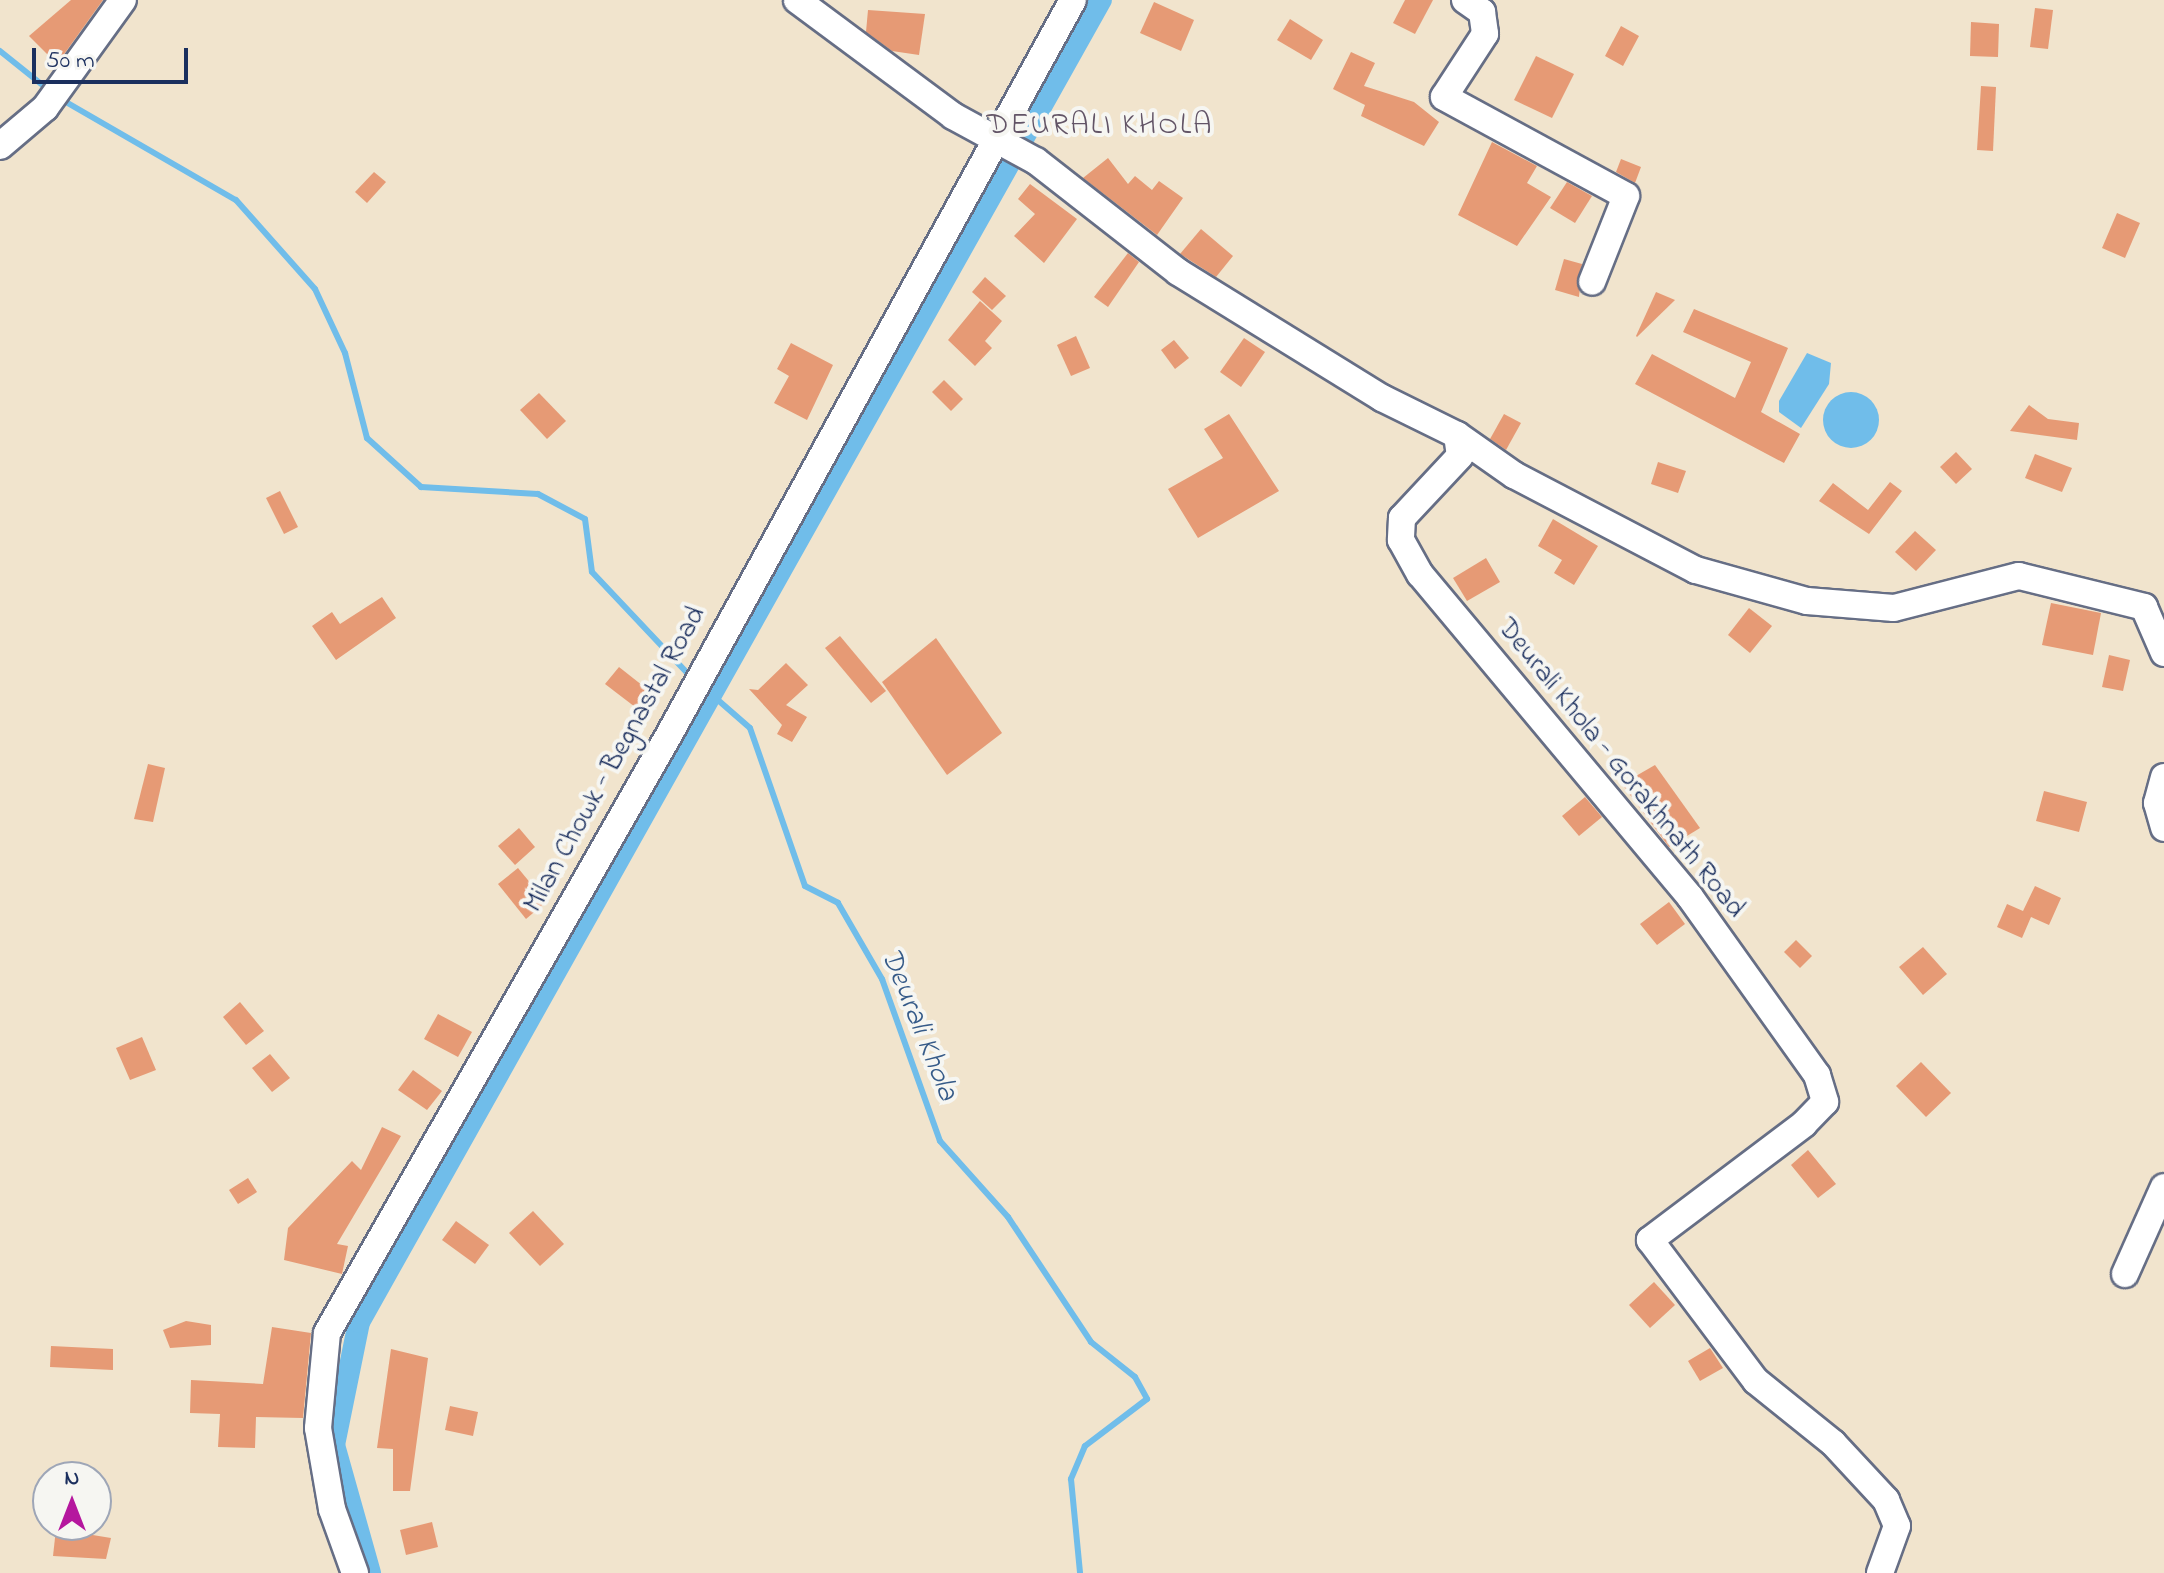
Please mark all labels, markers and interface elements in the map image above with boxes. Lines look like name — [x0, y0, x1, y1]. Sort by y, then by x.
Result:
scale bar — [36, 32, 192, 82]
text: 50 m — [46, 44, 95, 79]
district label: DEURALI KHOLA — [986, 108, 1214, 144]
street label: Milan Chowk - Begnastal Road — [518, 601, 714, 919]
street label: Deurali Khola - Gorakhnath Road — [1489, 613, 1751, 925]
water label: Deurali Khola — [871, 944, 965, 1106]
north arrow — [32, 1461, 112, 1541]
text: N — [65, 1463, 79, 1495]

